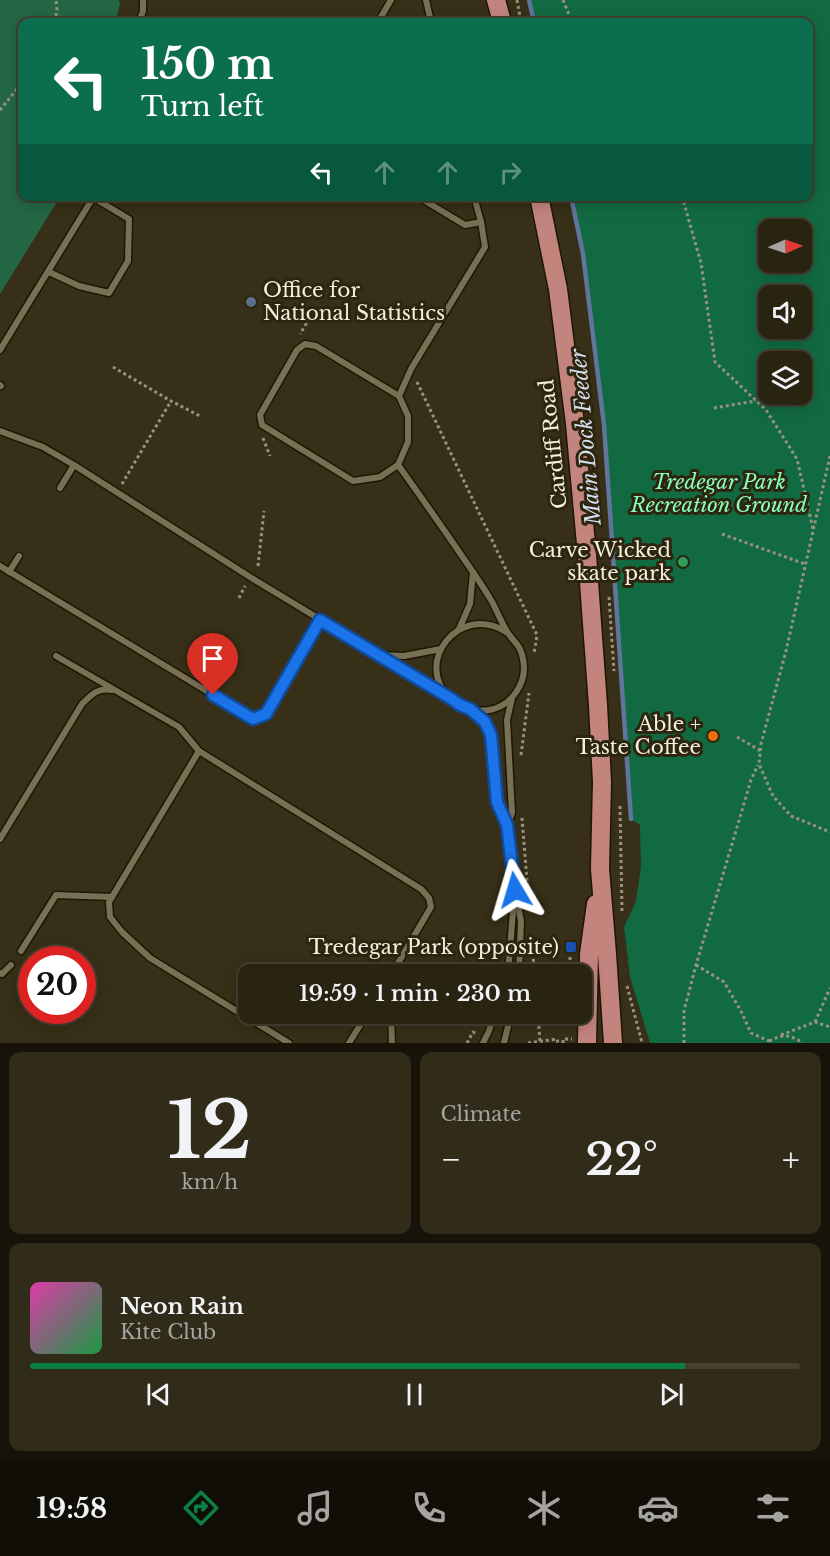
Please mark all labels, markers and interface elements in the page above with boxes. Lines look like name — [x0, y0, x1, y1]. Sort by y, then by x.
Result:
text: 150 m — [141, 38, 274, 90]
icon: left — [42, 42, 120, 120]
text: Turn left — [141, 90, 264, 123]
icon: left — [305, 156, 338, 189]
icon: ahead — [368, 156, 401, 189]
icon: ahead — [431, 156, 464, 189]
icon: right — [494, 156, 527, 189]
north arrow — [758, 219, 812, 273]
map controls — [758, 219, 812, 405]
place label: Office for National Statistics — [263, 278, 445, 325]
button: sound — [758, 285, 812, 339]
marker: Office for National Statistics — [244, 295, 258, 309]
water label: Main Dock Feeder — [565, 347, 607, 527]
button: layers — [758, 351, 812, 405]
street label: Cardiff Road — [534, 378, 572, 510]
park label: Tredegar Park Recreation Ground — [630, 470, 807, 517]
place label: Carve Wicked skate park — [529, 538, 672, 585]
marker: Carve Wicked skate park — [676, 555, 690, 569]
pin — [187, 633, 238, 695]
icon: arrive — [196, 642, 229, 675]
place label: Able + Taste Coffee — [576, 712, 701, 759]
marker: Able + Taste Coffee — [706, 729, 720, 743]
position arrow — [483, 858, 547, 922]
place label: Tredegar Park (opposite) — [309, 935, 559, 959]
marker: Tredegar Park (opposite) — [564, 940, 578, 954]
speed limit sign: 20 — [18, 946, 96, 1024]
text: 19:59 · 1 min · 230 m — [299, 980, 531, 1007]
text: 12 — [167, 1082, 252, 1179]
text: Climate — [441, 1102, 521, 1126]
text: 22° — [585, 1131, 658, 1187]
text: − — [441, 1139, 461, 1180]
text: + — [782, 1139, 800, 1180]
text: km/h — [181, 1170, 238, 1194]
text: Neon Rain — [120, 1293, 244, 1320]
text: Kite Club — [120, 1320, 216, 1344]
icon: previous — [142, 1378, 175, 1411]
icon: pause — [398, 1378, 431, 1411]
icon: next — [655, 1378, 688, 1411]
icon: directions — [180, 1487, 222, 1529]
icon: music — [294, 1487, 336, 1529]
icon: phone — [408, 1487, 450, 1529]
icon: climate — [523, 1487, 565, 1529]
icon: car — [637, 1487, 679, 1529]
icon: filters — [752, 1487, 794, 1529]
text: 19:58 — [36, 1492, 107, 1525]

